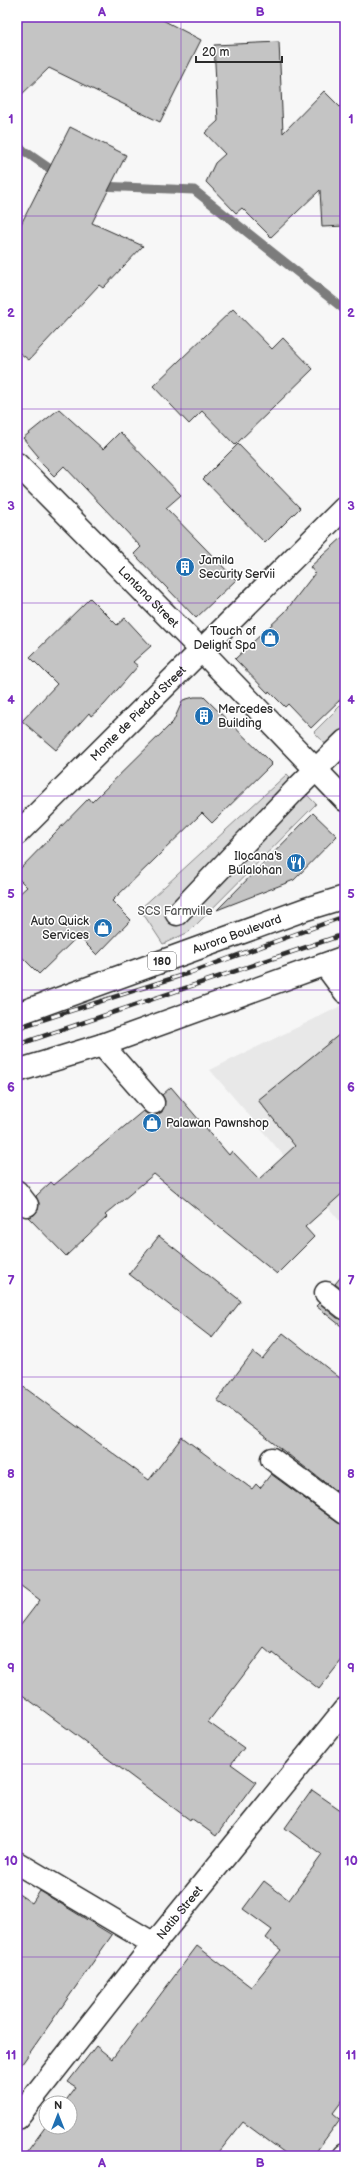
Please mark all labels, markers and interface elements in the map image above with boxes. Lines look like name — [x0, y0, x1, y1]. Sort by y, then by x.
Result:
text: A — [97, 4, 106, 20]
text: B — [255, 4, 265, 20]
scale bar — [196, 38, 282, 64]
text: 20 m — [202, 45, 229, 60]
text: 1 — [8, 111, 14, 127]
text: 1 — [348, 111, 354, 127]
text: 2 — [7, 305, 15, 321]
text: 2 — [347, 305, 355, 321]
text: 3 — [7, 498, 15, 514]
text: 3 — [347, 498, 355, 514]
place label: Jamila Security Servii — [199, 553, 275, 582]
building icon: Jamila Security Servii — [174, 556, 196, 578]
street label: Lantana Street — [115, 563, 182, 631]
place label: Touch of Delight Spa — [194, 624, 256, 653]
shop icon: Touch of Delight Spa — [259, 627, 281, 649]
street label: Monte de Piedad Street — [87, 662, 189, 764]
text: 4 — [7, 692, 15, 708]
text: 4 — [347, 692, 355, 708]
place label: Mercedes Building — [218, 702, 273, 731]
building icon: Mercedes Building — [193, 705, 215, 727]
place label: Ilocana's Bulalohan — [228, 849, 282, 878]
restaurant icon: Ilocana's Bulalohan — [285, 852, 307, 874]
text: 5 — [7, 886, 15, 902]
text: 5 — [347, 886, 355, 902]
park label: SCS Farmville — [137, 904, 213, 919]
street label: Aurora Boulevard — [190, 911, 284, 957]
place label: Auto Quick Services — [31, 914, 89, 943]
shop icon: Auto Quick Services — [92, 917, 114, 939]
road number: 180 — [148, 952, 176, 970]
text: 6 — [7, 1079, 15, 1095]
text: 6 — [347, 1079, 355, 1095]
shop icon: Palawan Pawnshop — [141, 1112, 163, 1134]
place label: Palawan Pawnshop — [166, 1116, 269, 1131]
text: 7 — [7, 1273, 15, 1289]
text: 7 — [347, 1273, 355, 1289]
text: 8 — [7, 1466, 15, 1482]
text: 8 — [347, 1466, 355, 1482]
text: 9 — [7, 1660, 15, 1676]
text: 9 — [347, 1660, 355, 1676]
text: 10 — [4, 1853, 18, 1869]
text: 10 — [344, 1853, 358, 1869]
street label: Natib Street — [153, 1882, 206, 1943]
text: 11 — [6, 2047, 16, 2063]
text: 11 — [346, 2047, 356, 2063]
north arrow — [38, 2095, 78, 2135]
text: N — [54, 2099, 62, 2112]
text: A — [97, 2155, 106, 2171]
text: B — [255, 2155, 265, 2171]

